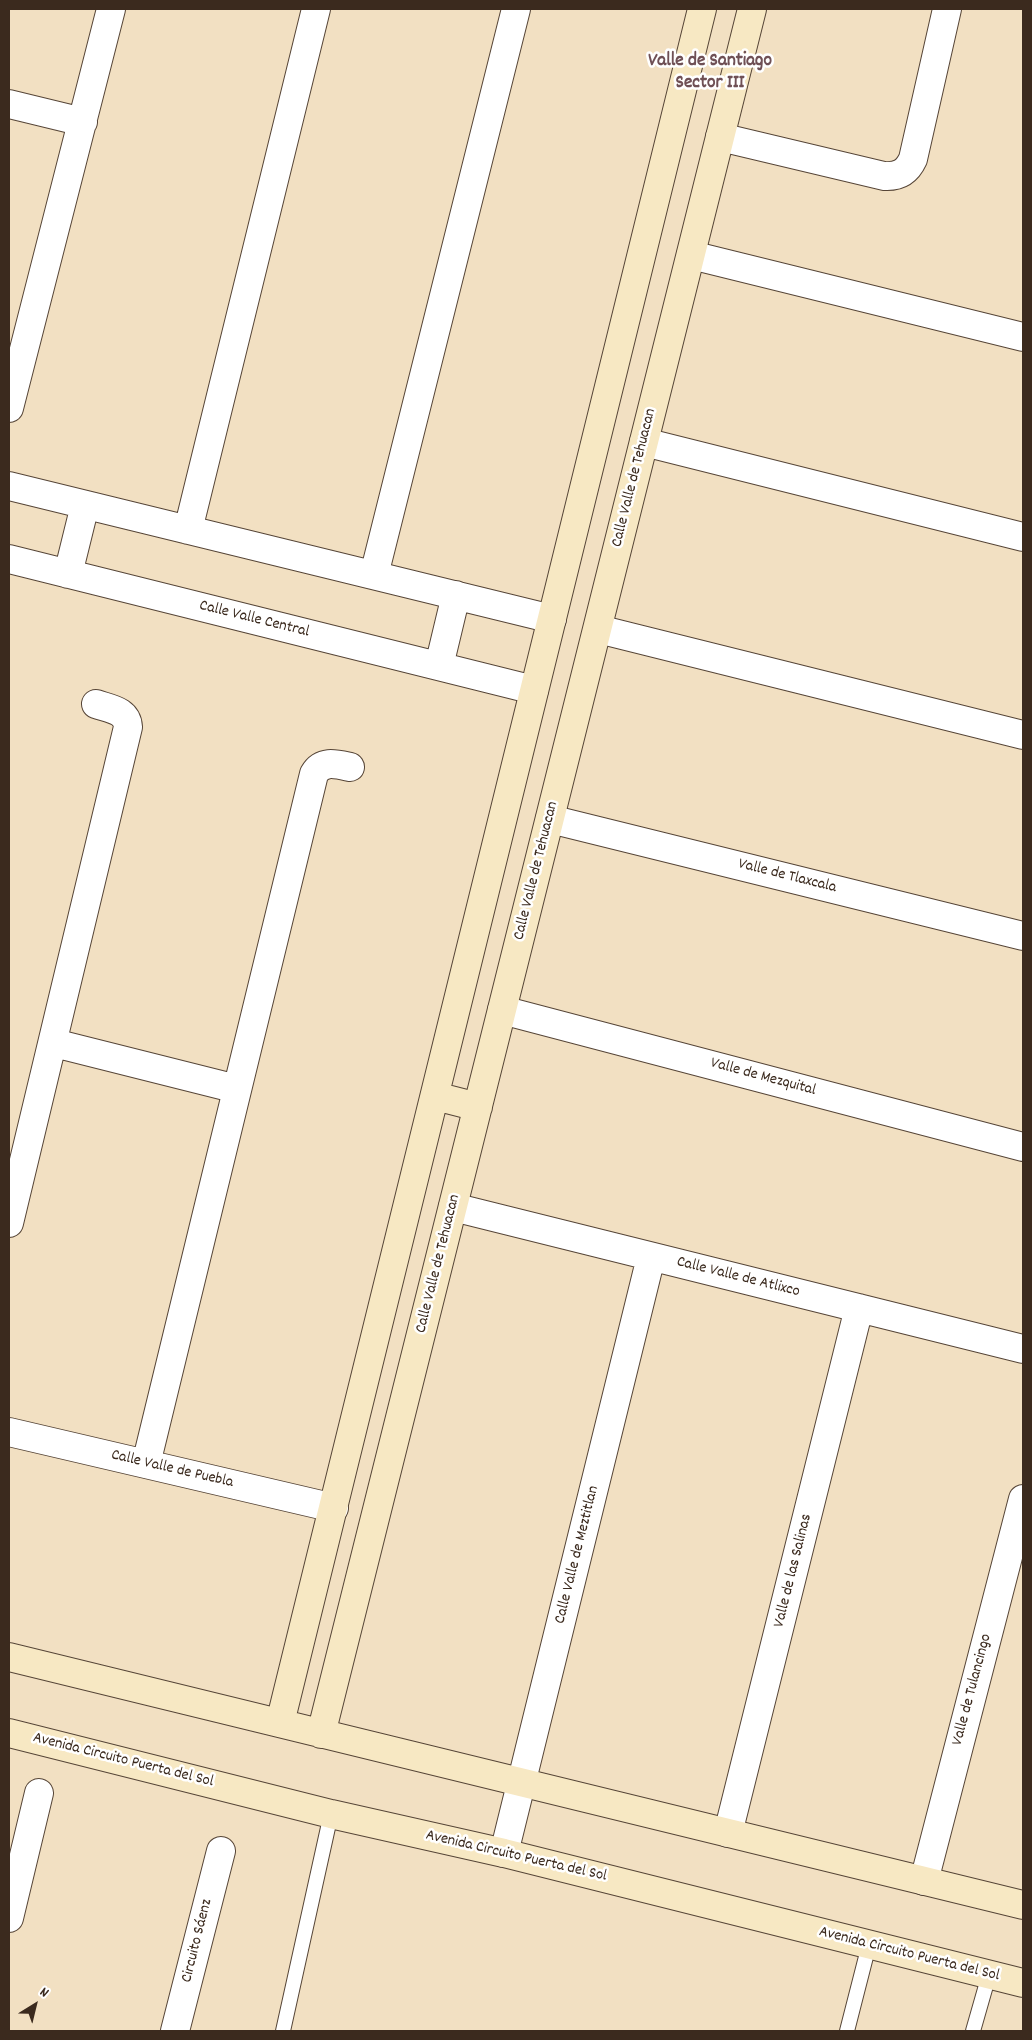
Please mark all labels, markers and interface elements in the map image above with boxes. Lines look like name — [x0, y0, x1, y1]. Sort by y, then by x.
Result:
district label: Valle de Santiago Sector III — [648, 51, 772, 95]
street label: Calle Valle de Tehuacan — [609, 407, 661, 549]
street label: Calle Valle Central — [197, 597, 311, 643]
street label: Calle Valle de Tehuacan — [511, 800, 563, 942]
street label: Valle de Tlaxcala — [736, 856, 838, 898]
street label: Valle de Mezquital — [708, 1055, 818, 1101]
street label: Calle Valle de Tehuacan — [413, 1193, 465, 1335]
street label: Calle Valle de Atlixco — [674, 1253, 802, 1303]
street label: Calle Valle de Puebla — [109, 1447, 235, 1493]
street label: Calle Valle de Meztitlan — [552, 1484, 604, 1626]
street label: Valle de las Salinas — [771, 1512, 817, 1630]
street label: Valle de Tulancingo — [949, 1632, 997, 1748]
street label: Avenida Circuito Puerta del Sol — [31, 1729, 215, 1793]
street label: Avenida Circuito Puerta del Sol — [424, 1827, 608, 1887]
street label: Circuito Sáenz — [178, 1897, 218, 1985]
street label: Avenida Circuito Puerta del Sol — [817, 1923, 1001, 1987]
north arrow — [10, 1980, 60, 2030]
text: N — [35, 1983, 52, 2003]

